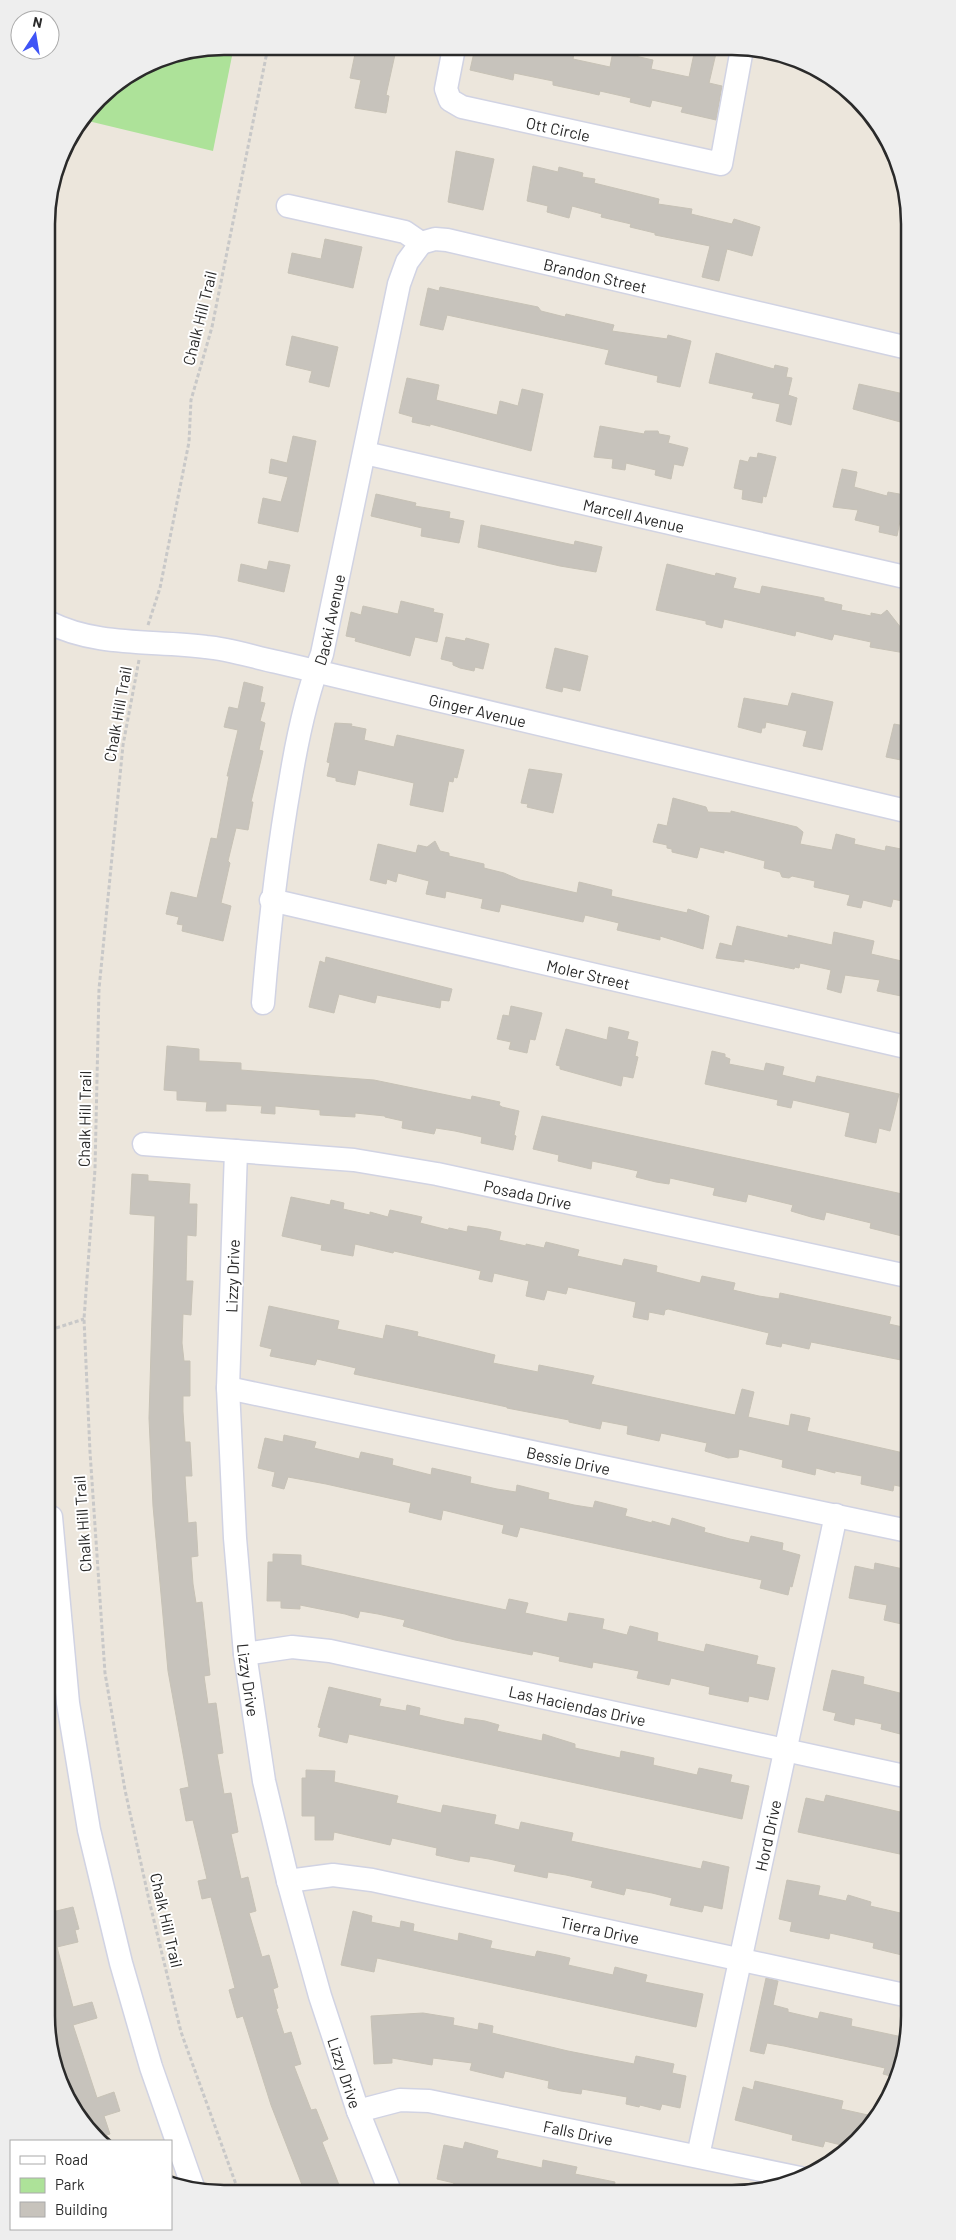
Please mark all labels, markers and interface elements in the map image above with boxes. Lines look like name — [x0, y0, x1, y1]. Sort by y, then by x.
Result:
north arrow — [10, 10, 60, 60]
text: N — [31, 13, 44, 31]
street label: Ott Circle — [525, 112, 592, 144]
street label: Brandon Street — [542, 253, 649, 296]
street label: Chalk Hill Trail — [178, 269, 220, 367]
street label: Marcell Avenue — [581, 494, 687, 536]
street label: Dacki Avenue — [309, 572, 348, 668]
street label: Chalk Hill Trail — [99, 665, 135, 763]
street label: Ginger Avenue — [427, 689, 528, 730]
street label: Moler Street — [545, 955, 632, 992]
street label: Chalk Hill Trail — [74, 1071, 94, 1167]
street label: Posada Drive — [482, 1175, 574, 1213]
street label: Lizzy Drive — [221, 1239, 243, 1313]
street label: Bessie Drive — [525, 1442, 612, 1478]
street label: Chalk Hill Trail — [69, 1475, 95, 1573]
street label: Lizzy Drive — [235, 1643, 264, 1718]
street label: Las Haciendas Drive — [507, 1681, 648, 1729]
street label: Hord Drive — [750, 1798, 784, 1873]
street label: Chalk Hill Trail — [147, 1871, 187, 1969]
street label: Tierra Drive — [559, 1912, 641, 1947]
street label: Lizzy Drive — [325, 2035, 366, 2111]
street label: Falls Drive — [542, 2116, 615, 2148]
legend — [10, 2140, 172, 2230]
text: Road — [55, 2150, 88, 2168]
text: Park — [55, 2175, 85, 2193]
text: Building — [55, 2200, 108, 2218]

